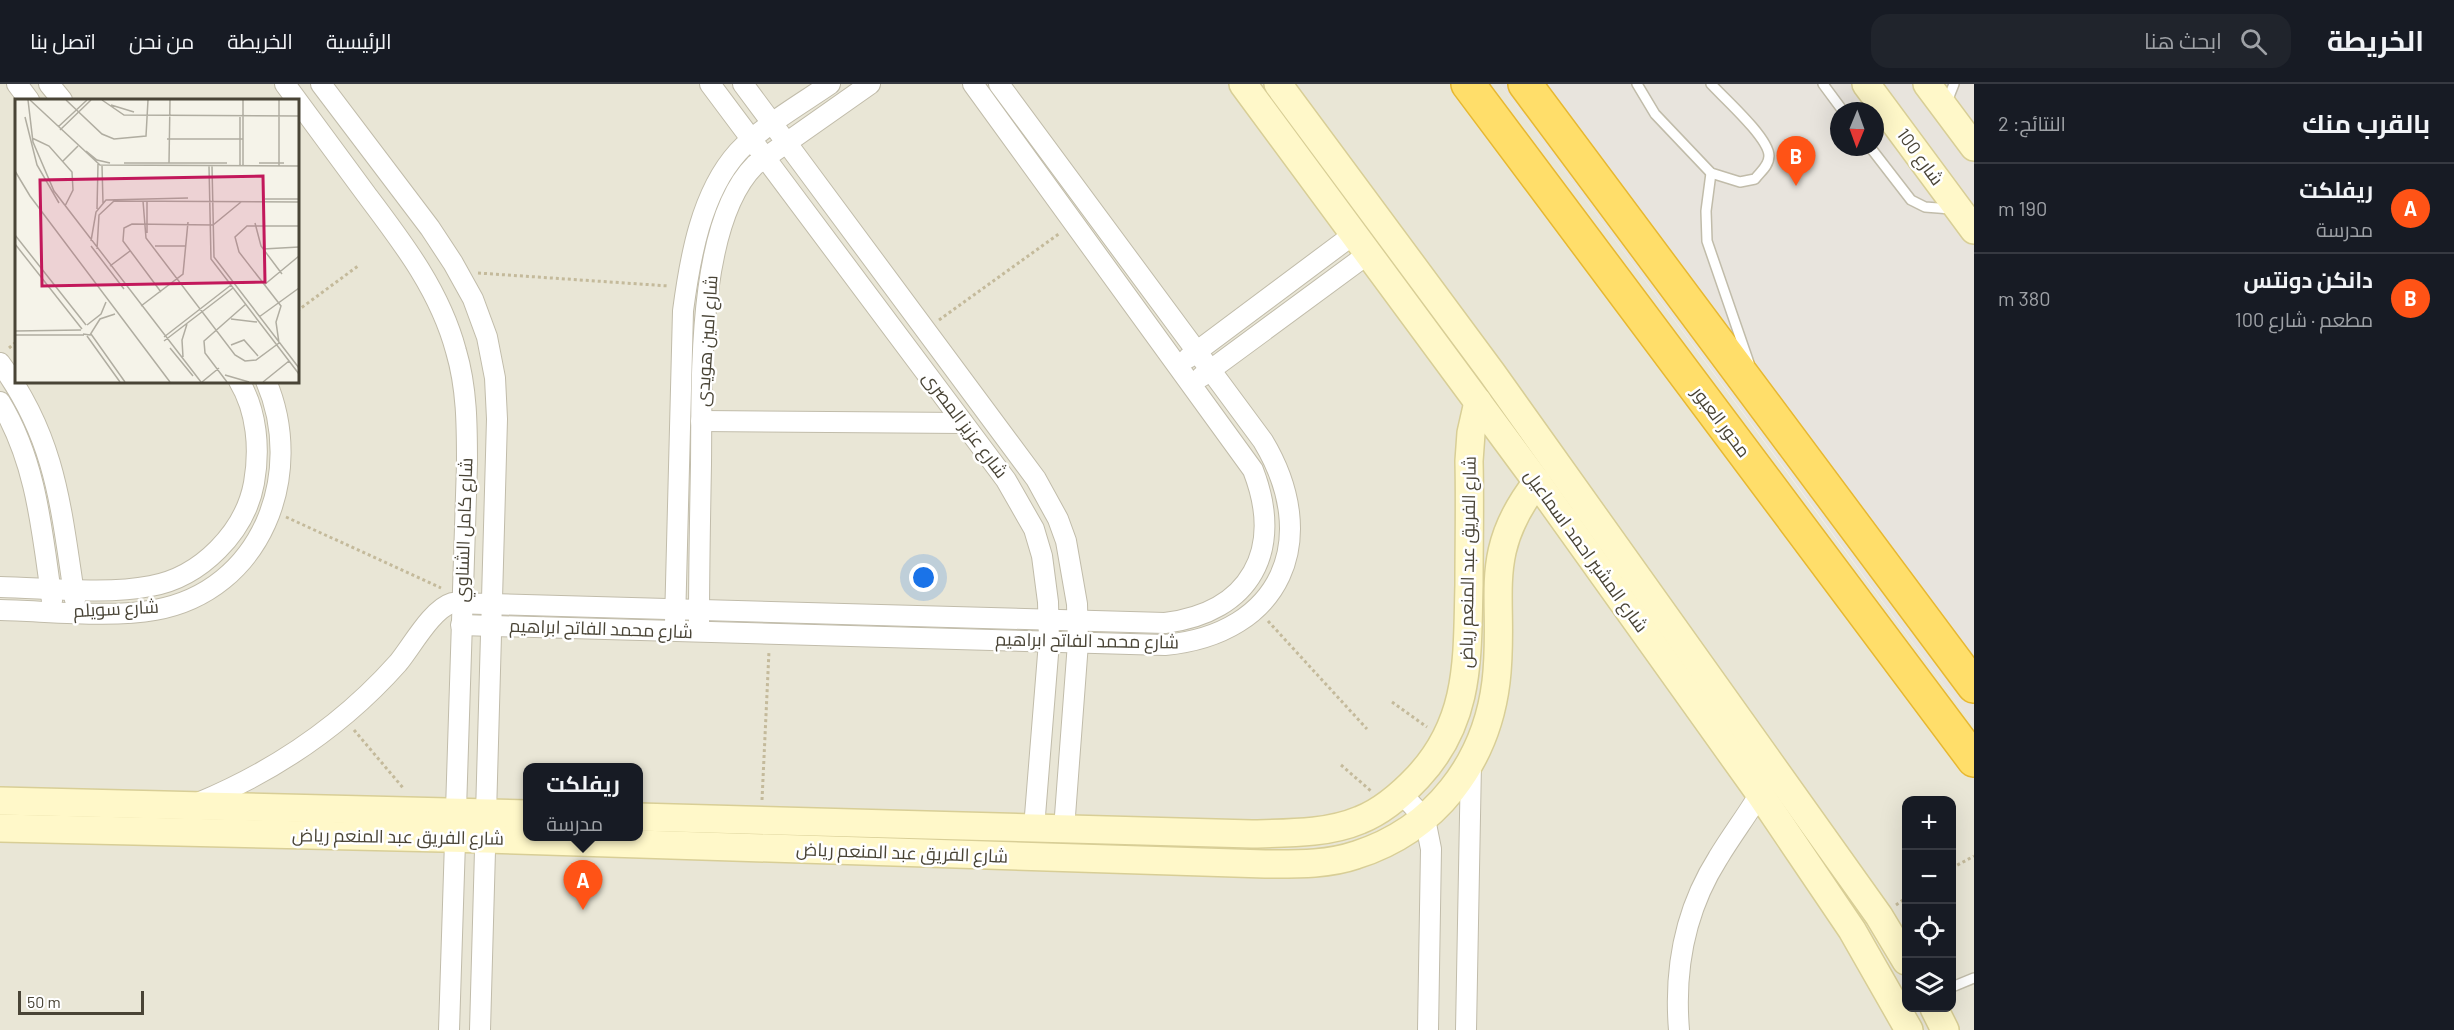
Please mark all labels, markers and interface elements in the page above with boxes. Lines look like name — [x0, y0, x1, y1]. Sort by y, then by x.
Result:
search box — [1871, 14, 2291, 68]
text: الخريطة — [2327, 23, 2424, 57]
icon: search — [2237, 25, 2270, 58]
text: ابحث هنا — [2144, 27, 2222, 53]
text: اتصل بنا — [30, 28, 96, 53]
text: من نحن — [129, 28, 194, 53]
text: الخريطة — [227, 28, 293, 53]
text: الرئيسية — [326, 28, 392, 53]
inset map — [15, 99, 298, 382]
north arrow — [1830, 102, 1884, 156]
text: بالقرب منك — [2302, 107, 2430, 138]
text: النتائج: 2 — [1998, 111, 2066, 135]
street label: شارع 100 — [1891, 124, 1949, 190]
pin: B — [1776, 136, 1816, 186]
text: ريفلكت — [2299, 176, 2373, 202]
text: 190 m — [1998, 196, 2047, 220]
text: A — [2404, 196, 2417, 220]
text: مدرسة — [2316, 217, 2373, 241]
text: دانكن دونتس — [2244, 266, 2373, 292]
street label: شارع امين هويدى — [690, 275, 724, 407]
text: 380 m — [1998, 286, 2051, 310]
text: B — [2404, 286, 2417, 310]
text: مطعم · شارع 100 — [2235, 307, 2373, 331]
street label: شارع عزيز المصرى — [917, 367, 1013, 483]
street label: محور العبور — [1687, 381, 1756, 462]
street label: شارع الفريق عبد المنعم رياض — [1454, 456, 1482, 668]
street label: شارع كامل الشناوي — [449, 457, 481, 603]
street label: شارع المشير احمد اسماعيل — [1519, 465, 1653, 637]
your location — [909, 563, 938, 592]
street label: شارع سويلم — [72, 595, 160, 623]
street label: شارع محمد الفاتح ابراهيم — [509, 614, 693, 644]
street label: شارع محمد الفاتح ابراهيم — [995, 627, 1179, 655]
popup — [523, 763, 643, 841]
text: ريفلكت — [546, 770, 620, 796]
map controls — [1902, 796, 1956, 1012]
button: + — [1902, 796, 1956, 850]
text: مدرسة — [546, 811, 603, 835]
street label: شارع الفريق عبد المنعم رياض — [292, 823, 504, 851]
street label: شارع الفريق عبد المنعم رياض — [796, 837, 1008, 869]
button: − — [1902, 850, 1956, 904]
pin: A — [564, 860, 602, 910]
button: locate — [1902, 904, 1956, 958]
button: layers — [1902, 958, 1956, 1012]
scale bar — [18, 988, 144, 1016]
text: 50 m — [27, 992, 61, 1011]

